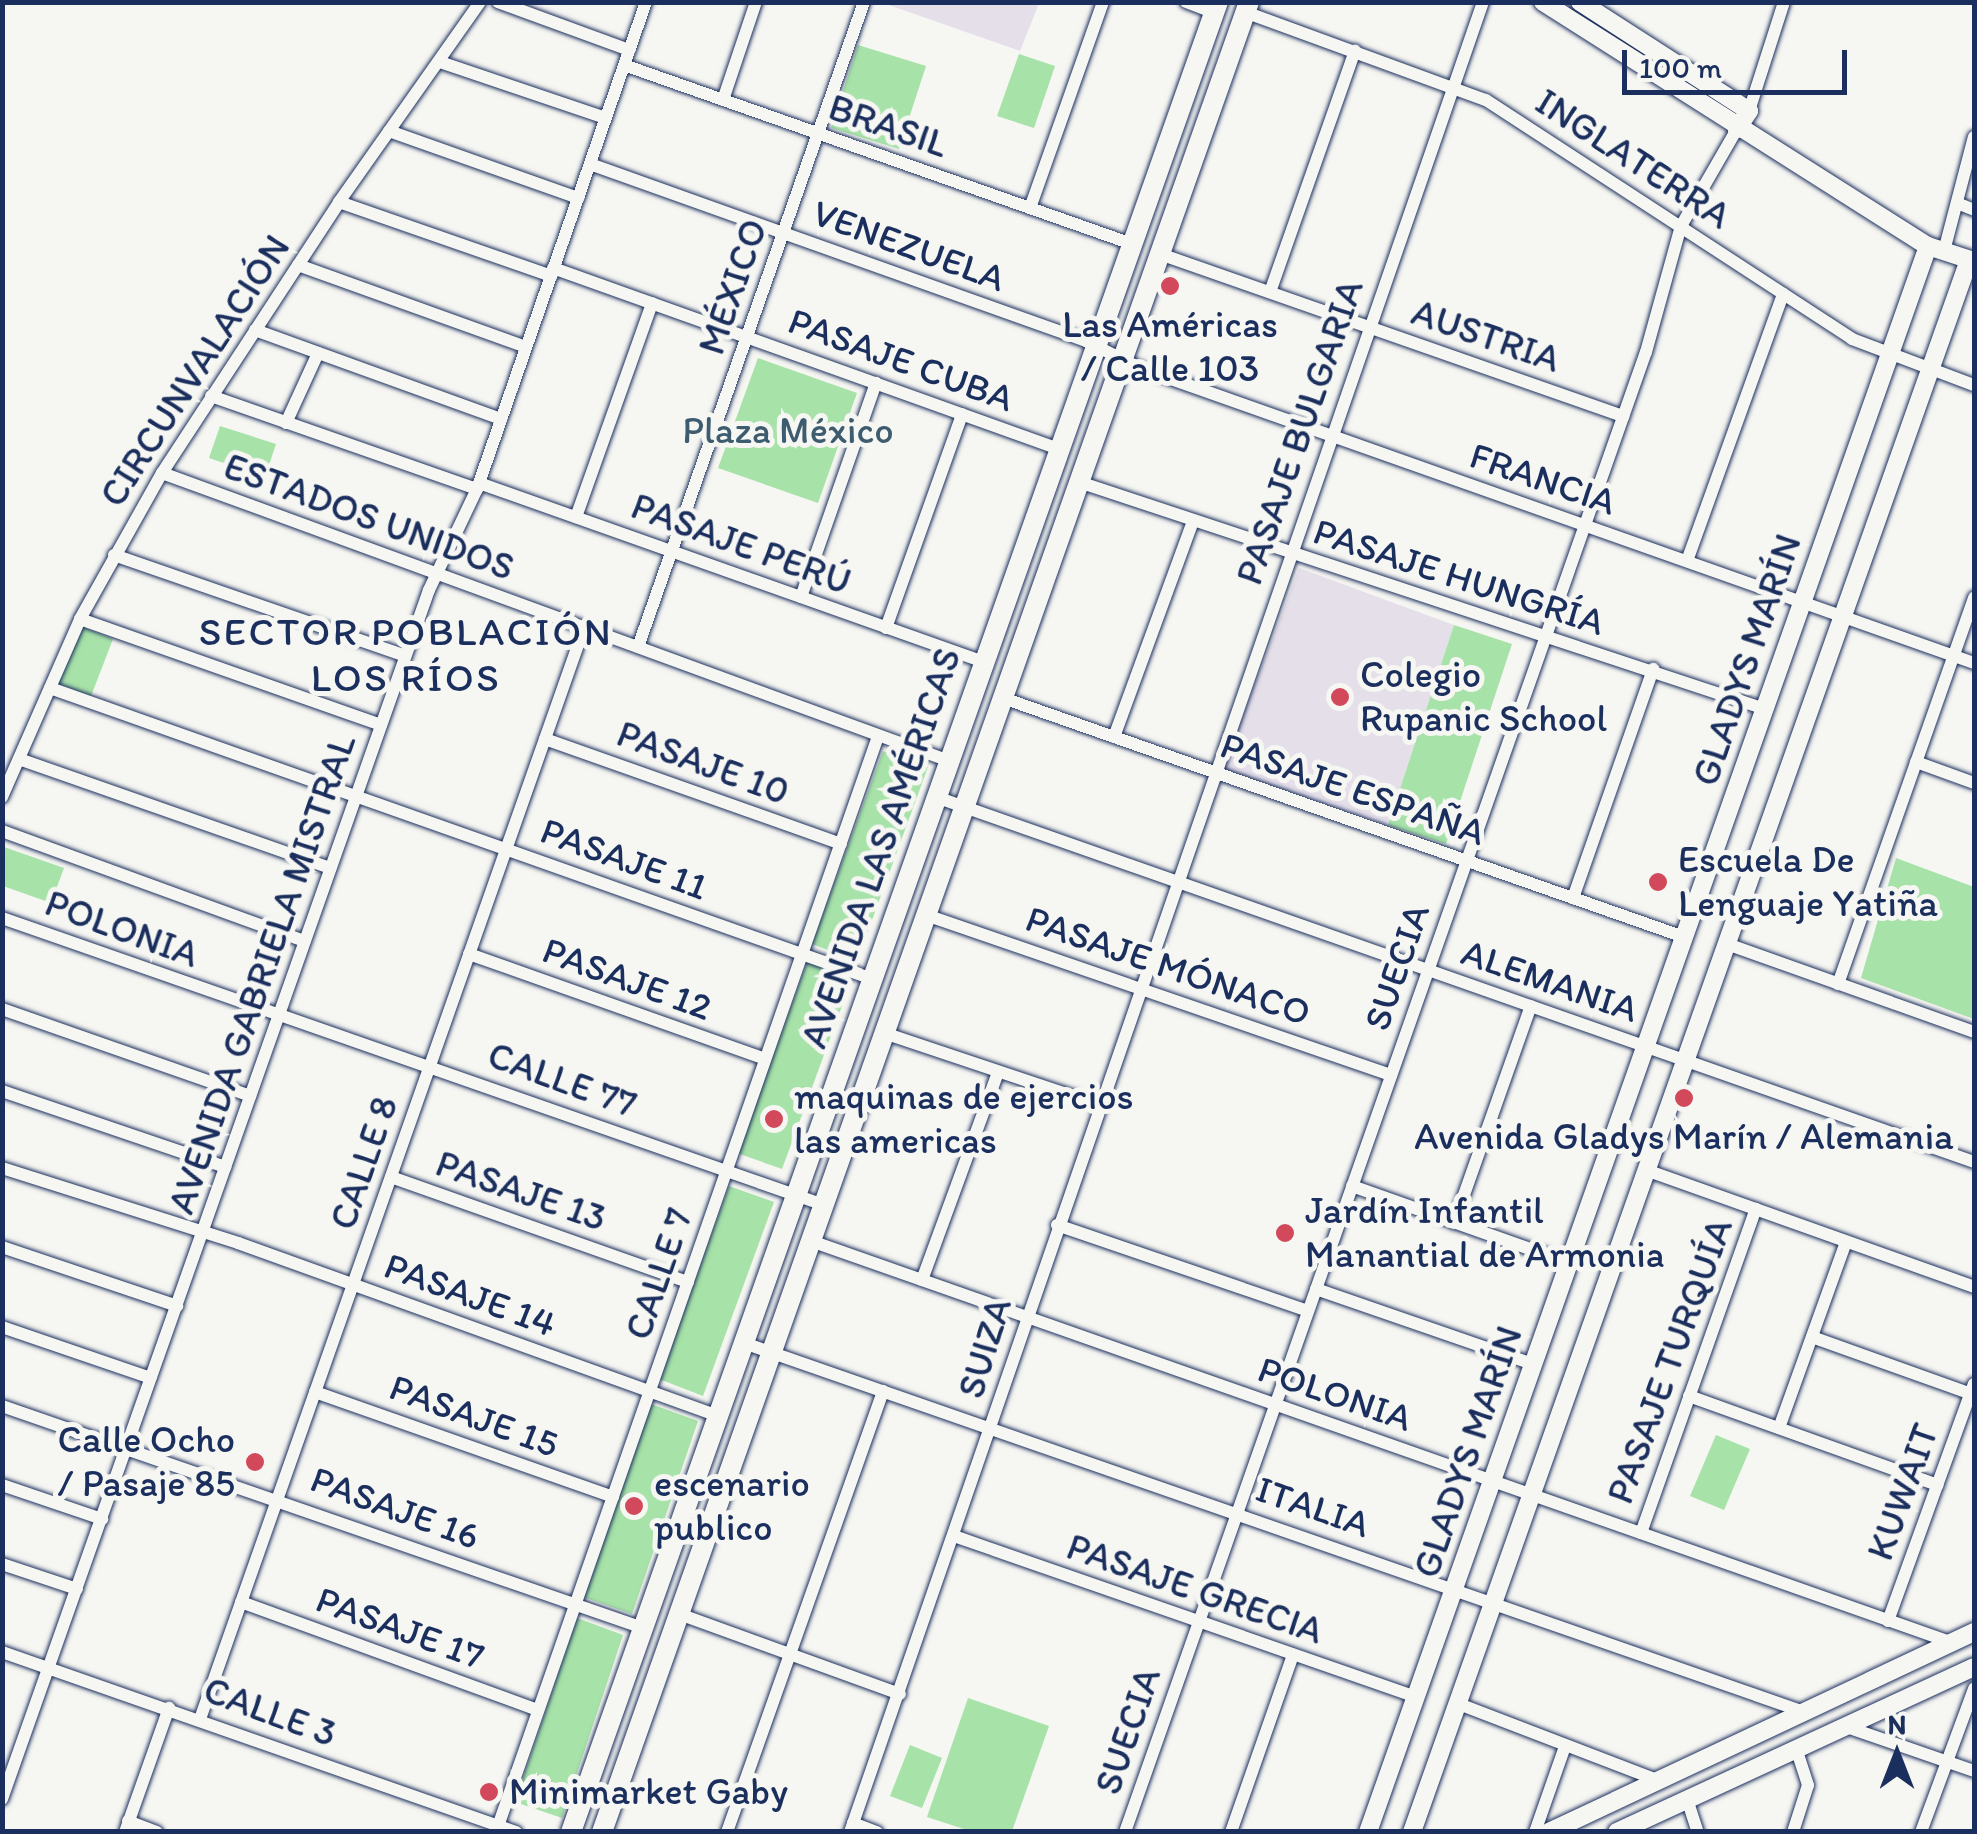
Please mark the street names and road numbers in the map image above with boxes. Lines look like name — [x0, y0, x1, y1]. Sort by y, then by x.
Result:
street label: INGLATERRA — [1527, 79, 1739, 239]
street label: BRASIL — [822, 84, 954, 168]
street label: VENEZUELA — [806, 190, 1012, 302]
street label: MÉXICO — [689, 213, 777, 361]
street label: CIRCUNVALACIÓN — [90, 227, 300, 515]
street label: PASAJE BULGARIA — [1226, 273, 1374, 591]
street label: AUSTRIA — [1406, 289, 1566, 383]
street label: PASAJE CUBA — [782, 298, 1020, 422]
street label: FRANCIA — [1464, 433, 1622, 525]
street label: ESTADOS UNIDOS — [218, 444, 520, 590]
street label: PASAJE PERÚ — [625, 483, 857, 605]
street label: PASAJE HUNGRÍA — [1308, 508, 1610, 646]
street label: GLADYS MARÍN — [1682, 528, 1812, 792]
street label: AVENIDA LAS AMÉRICAS — [792, 644, 970, 1052]
street label: PASAJE 10 — [611, 711, 795, 815]
street label: PASAJE ESPAÑA — [1215, 722, 1491, 856]
street label: AVENIDA GABRIELA MISTRAL — [159, 731, 365, 1217]
street label: PASAJE 11 — [534, 808, 714, 910]
street label: POLONIA — [39, 880, 205, 978]
street label: PASAJE MÓNACO — [1020, 896, 1316, 1036]
street label: SUECIA — [1354, 898, 1440, 1036]
street label: PASAJE 12 — [536, 927, 718, 1031]
street label: ALEMANIA — [1456, 930, 1644, 1032]
street label: CALLE 77 — [482, 1032, 642, 1128]
street label: CALLE 8 — [320, 1090, 408, 1236]
street label: PASAJE 13 — [430, 1141, 612, 1241]
street label: CALLE 7 — [615, 1202, 703, 1346]
street label: PASAJE TURQUÍA — [1597, 1212, 1743, 1510]
street label: PASAJE 14 — [378, 1243, 562, 1347]
street label: SUIZA — [948, 1292, 1022, 1404]
street label: GLADYS MARÍN — [1403, 1320, 1533, 1584]
street label: POLONIA — [1252, 1346, 1418, 1442]
street label: PASAJE 15 — [383, 1364, 565, 1468]
street label: KUWAIT — [1857, 1418, 1949, 1566]
street label: PASAJE 16 — [304, 1456, 486, 1560]
street label: ITALIA — [1250, 1466, 1376, 1548]
street label: PASAJE GRECIA — [1061, 1524, 1329, 1654]
street label: PASAJE 17 — [310, 1577, 490, 1679]
street label: SUECIA — [1085, 1662, 1171, 1800]
street label: CALLE 3 — [198, 1667, 342, 1757]

